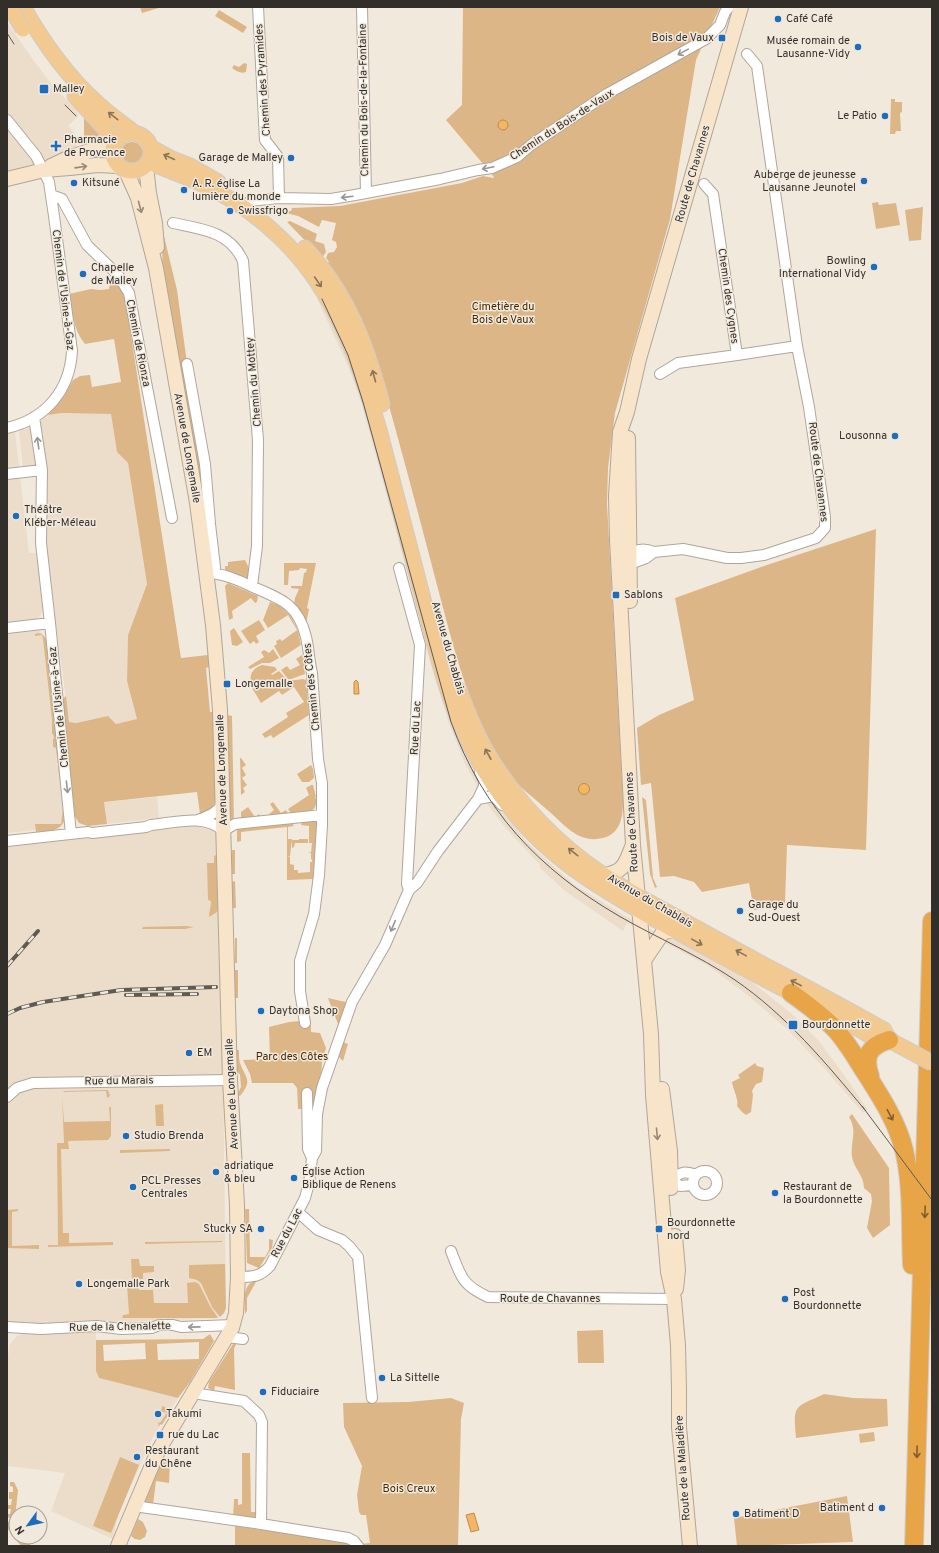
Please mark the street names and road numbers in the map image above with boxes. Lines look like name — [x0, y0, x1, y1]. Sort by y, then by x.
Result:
street label: Chemin des Pyramides — [252, 23, 274, 137]
street label: Chemin du Bois-de-la-Fontaine — [356, 23, 372, 177]
street label: Chemin du Bois-de-Vaux — [507, 86, 617, 164]
street label: Route de Chavannes — [672, 124, 714, 224]
street label: Chemin de l'Usine-à-Gaz — [49, 229, 77, 351]
street label: Chemin des Cygnes — [714, 247, 742, 345]
street label: Chemin de Rionza — [123, 298, 153, 388]
street label: Chemin du Mottey — [243, 336, 265, 427]
street label: Avenue de Longemalle — [170, 392, 204, 504]
street label: Route de Chavannes — [805, 421, 831, 523]
street label: Avenue du Chablais — [428, 600, 468, 696]
street label: Chemin des Côtes — [300, 642, 324, 732]
street label: Chemin de l'Usine-à-Gaz — [46, 646, 72, 768]
street label: Rue du Lac — [408, 700, 424, 756]
street label: Avenue de Longemalle — [213, 714, 231, 826]
street label: Route de Chavannes — [622, 771, 642, 873]
street label: Avenue du Chablais — [605, 871, 695, 931]
street label: Avenue de Longemalle — [222, 1038, 242, 1150]
street label: Rue du Marais — [84, 1073, 154, 1089]
street label: Rue du Lac — [268, 1206, 306, 1260]
street label: Route de Chavannes — [500, 1292, 600, 1306]
street label: Rue de la Chenalette — [69, 1319, 171, 1335]
street label: Route de la Maladière — [672, 1415, 694, 1521]

